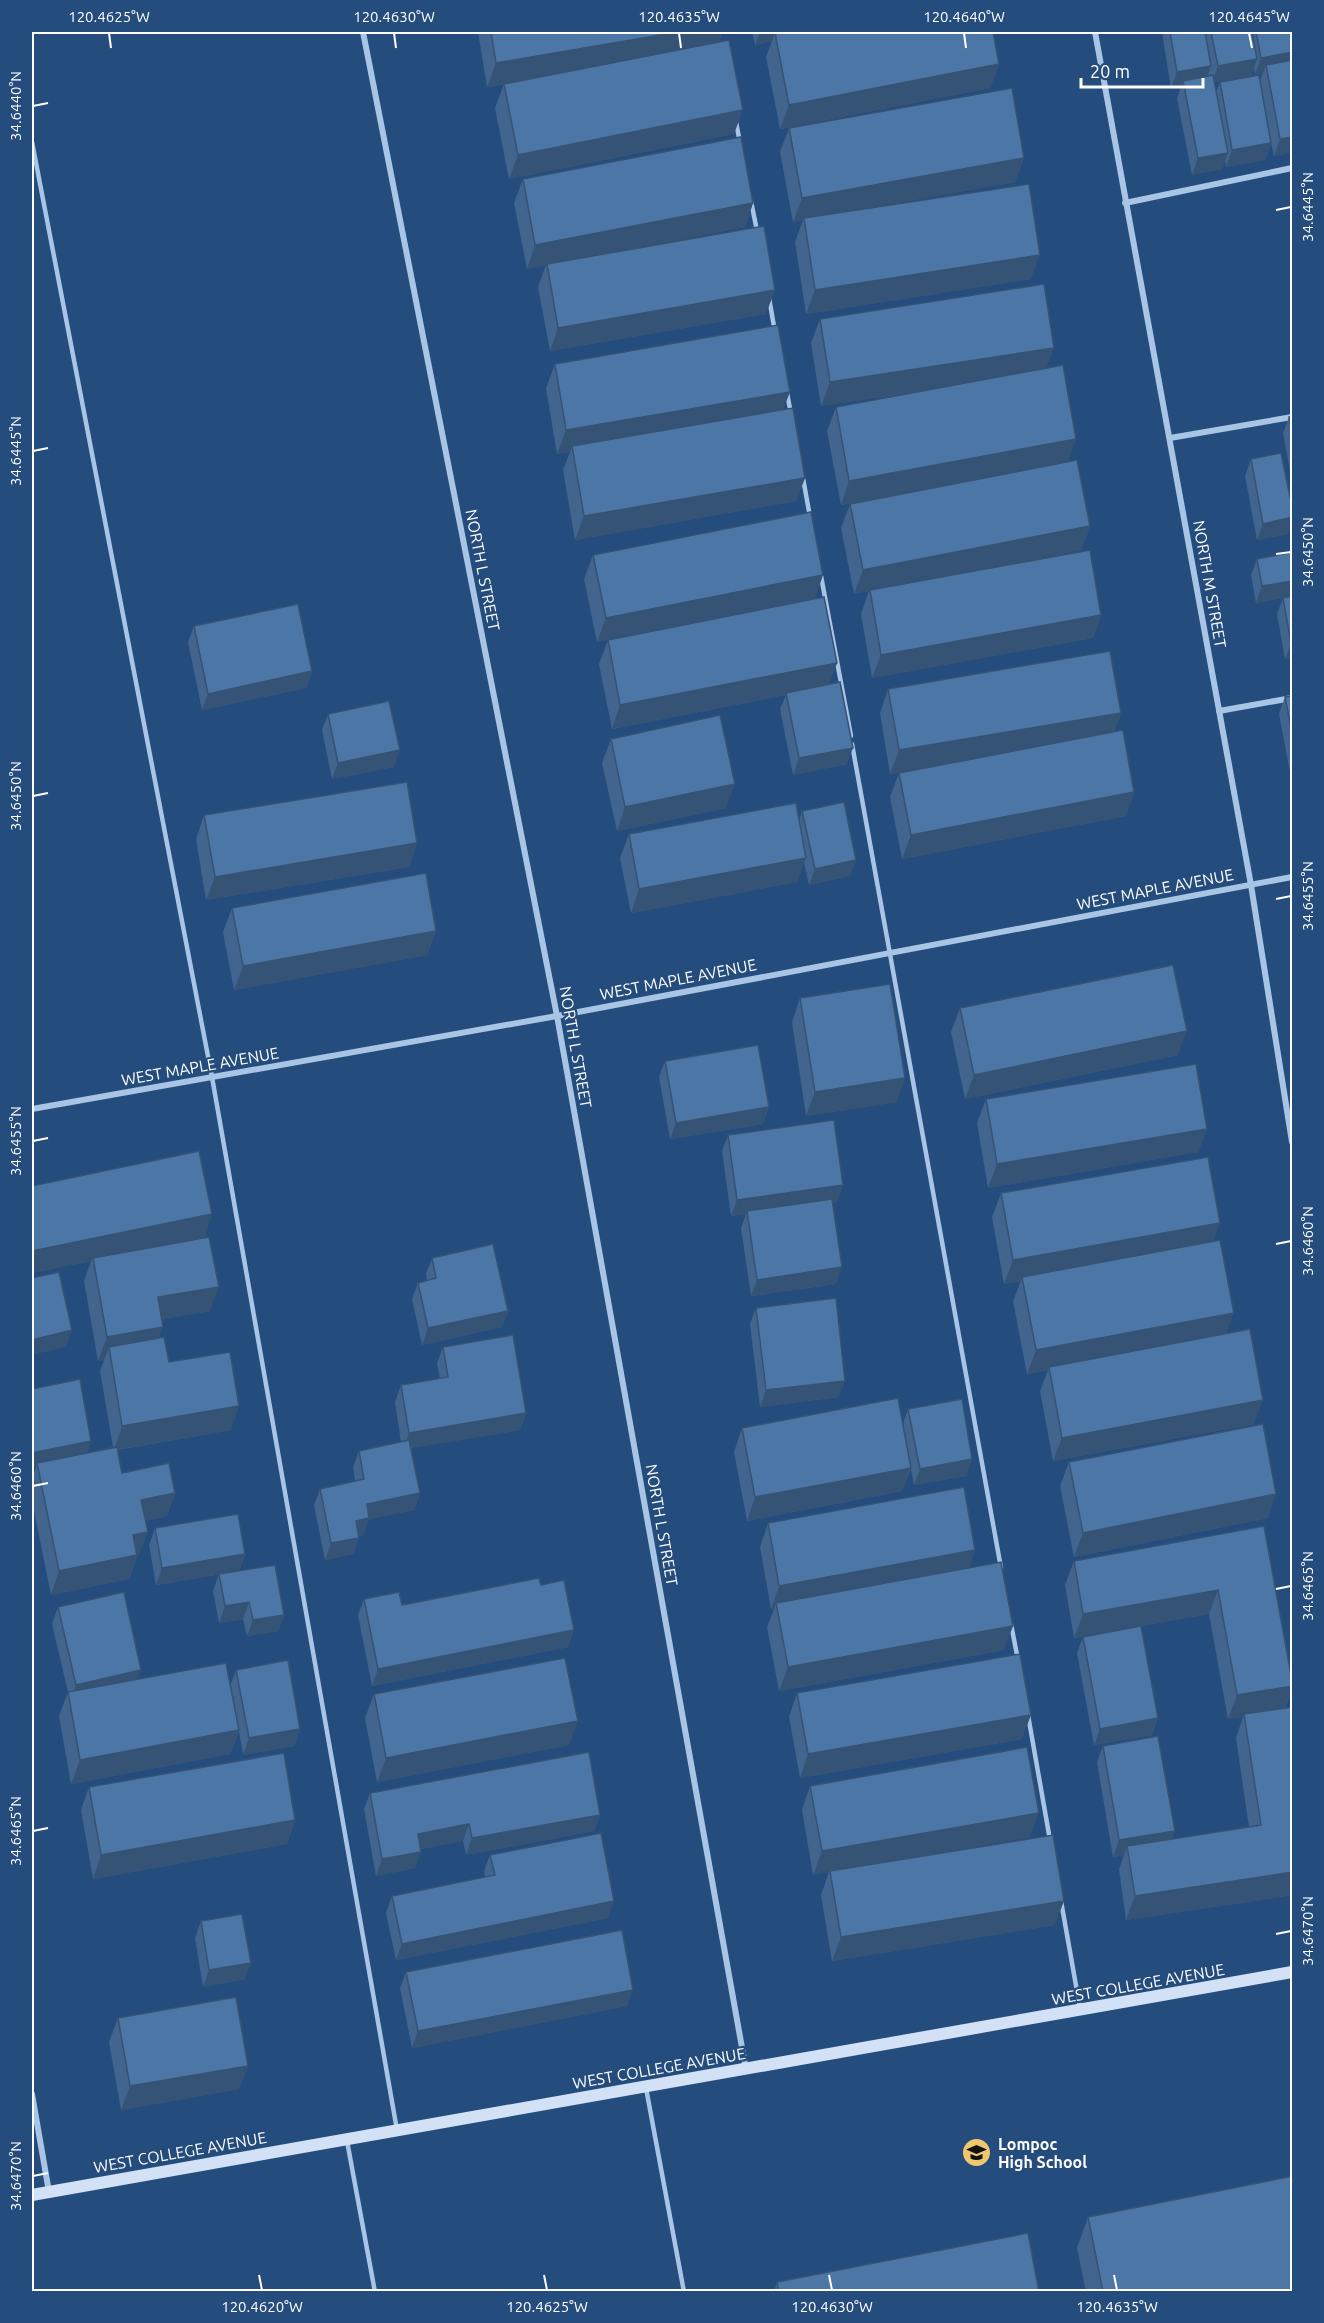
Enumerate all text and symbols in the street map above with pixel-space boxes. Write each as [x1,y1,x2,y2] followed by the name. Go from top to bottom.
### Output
[68,8,150,25] text: 120.4625°W
[353,8,435,25] text: 120.4630°W
[638,8,720,25] text: 120.4635°W
[923,8,1005,25] text: 120.4640°W
[1208,8,1290,25] text: 120.4645°W
[1081,51,1202,89] scale bar
[1090,61,1130,81] text: 20 m
[7,71,24,141] text: 34.6440°N
[1299,172,1316,242] text: 34.6445°N
[7,416,24,486] text: 34.6445°N
[462,508,504,632] street label: NORTH L STREET
[1299,517,1316,587] text: 34.6450°N
[1190,519,1230,649] street label: NORTH M STREET
[7,761,24,831] text: 34.6450°N
[1299,861,1316,931] text: 34.6455°N
[1075,865,1235,913] street label: WEST MAPLE AVENUE
[598,955,758,1003] street label: WEST MAPLE AVENUE
[556,985,596,1109] street label: NORTH L STREET
[120,1043,280,1089] street label: WEST MAPLE AVENUE
[7,1106,24,1176] text: 34.6455°N
[1299,1206,1316,1276] text: 34.6460°N
[7,1451,24,1521] text: 34.6460°N
[642,1463,682,1587] street label: NORTH L STREET
[1299,1551,1316,1621] text: 34.6465°N
[7,1796,24,1866] text: 34.6465°N
[1299,1896,1316,1966] text: 34.6470°N
[1050,1960,1226,2008] street label: WEST COLLEGE AVENUE
[571,2044,747,2092] street label: WEST COLLEGE AVENUE
[92,2128,268,2176] street label: WEST COLLEGE AVENUE
[998,2135,1087,2171] place label: Lompoc High School
[961,2137,993,2169] school or university icon: Lompoc High School
[7,2141,24,2211] text: 34.6470°N
[221,2298,303,2315] text: 120.4620°W
[506,2298,588,2315] text: 120.4625°W
[791,2298,873,2315] text: 120.4630°W
[1076,2298,1158,2315] text: 120.4635°W

